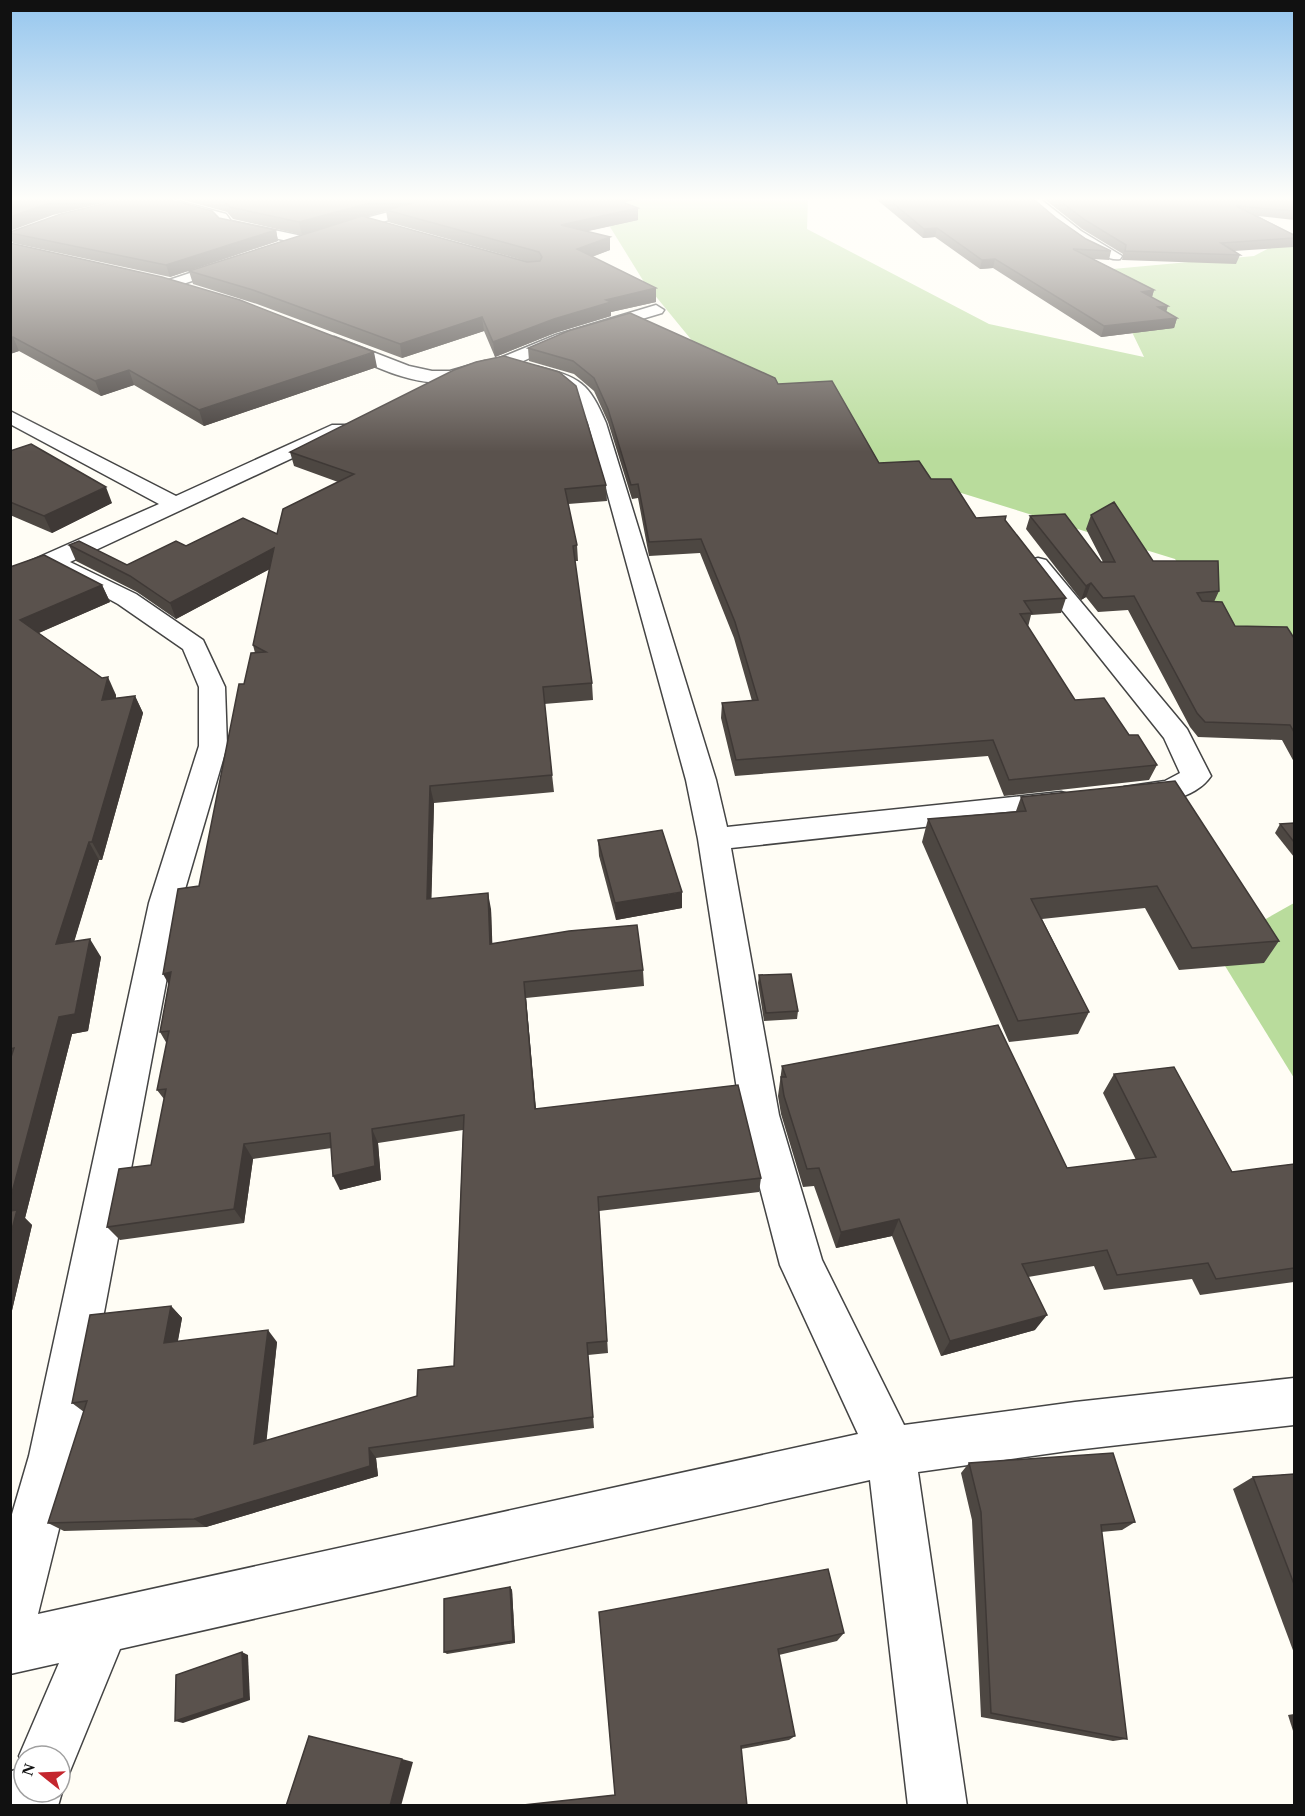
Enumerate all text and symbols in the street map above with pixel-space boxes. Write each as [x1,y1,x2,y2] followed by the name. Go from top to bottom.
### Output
[12,1744,72,1804] north arrow
[18,1761,38,1778] text: N

